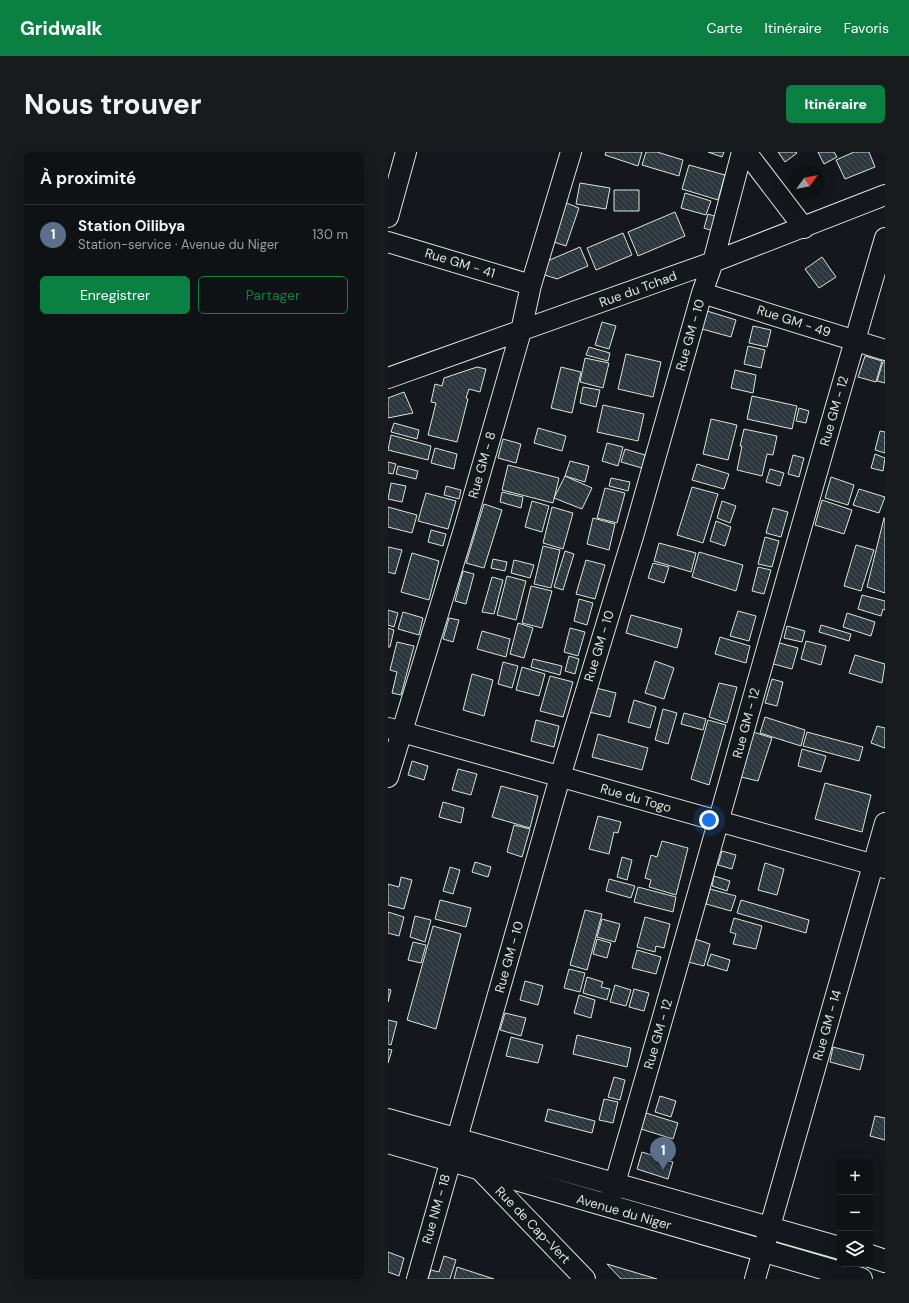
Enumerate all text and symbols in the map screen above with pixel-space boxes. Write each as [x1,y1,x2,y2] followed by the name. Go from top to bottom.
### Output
[20,16,102,41] text: Gridwalk
[707,19,743,37] text: Carte
[765,19,822,37] text: Itinéraire
[844,19,889,37] text: Favoris
[786,85,885,123] button: Itinéraire
[24,86,201,123] text: Nous trouver
[789,164,825,200] north arrow
[40,167,136,189] text: À proximité
[78,216,185,236] text: Station Oilibya
[51,226,55,243] text: 1
[312,226,348,243] text: 130 m
[78,236,279,253] text: Station-service · Avenue du Niger
[423,244,497,282] street label: Rue GM - 41
[597,267,679,311] street label: Rue du Tchad
[40,276,190,314] button: Enregistrer
[198,276,348,314] button: Partager
[672,297,708,373] street label: Rue GM - 10
[755,301,833,341] street label: Rue GM - 49
[816,374,852,448] street label: Rue GM - 12
[464,430,500,500] street label: Rue GM - 8
[580,608,618,684] street label: Rue GM - 10
[728,686,764,760] street label: Rue GM - 12
[598,780,674,816] street label: Rue du Togo
[699,810,719,830] your location
[491,919,527,995] street label: Rue GM - 10
[809,988,845,1062] street label: Rue GM - 14
[640,997,676,1071] street label: Rue GM - 12
[650,1137,676,1170] pin: 1
[837,1159,873,1267] map controls
[837,1159,873,1195] button: +
[418,1172,454,1246] street label: Rue NM - 18
[492,1183,574,1267] street label: Rue de Cap-Vert
[575,1190,674,1234] street label: Avenue du Niger
[837,1195,873,1231] button: −
[837,1231,873,1267] button: layers

